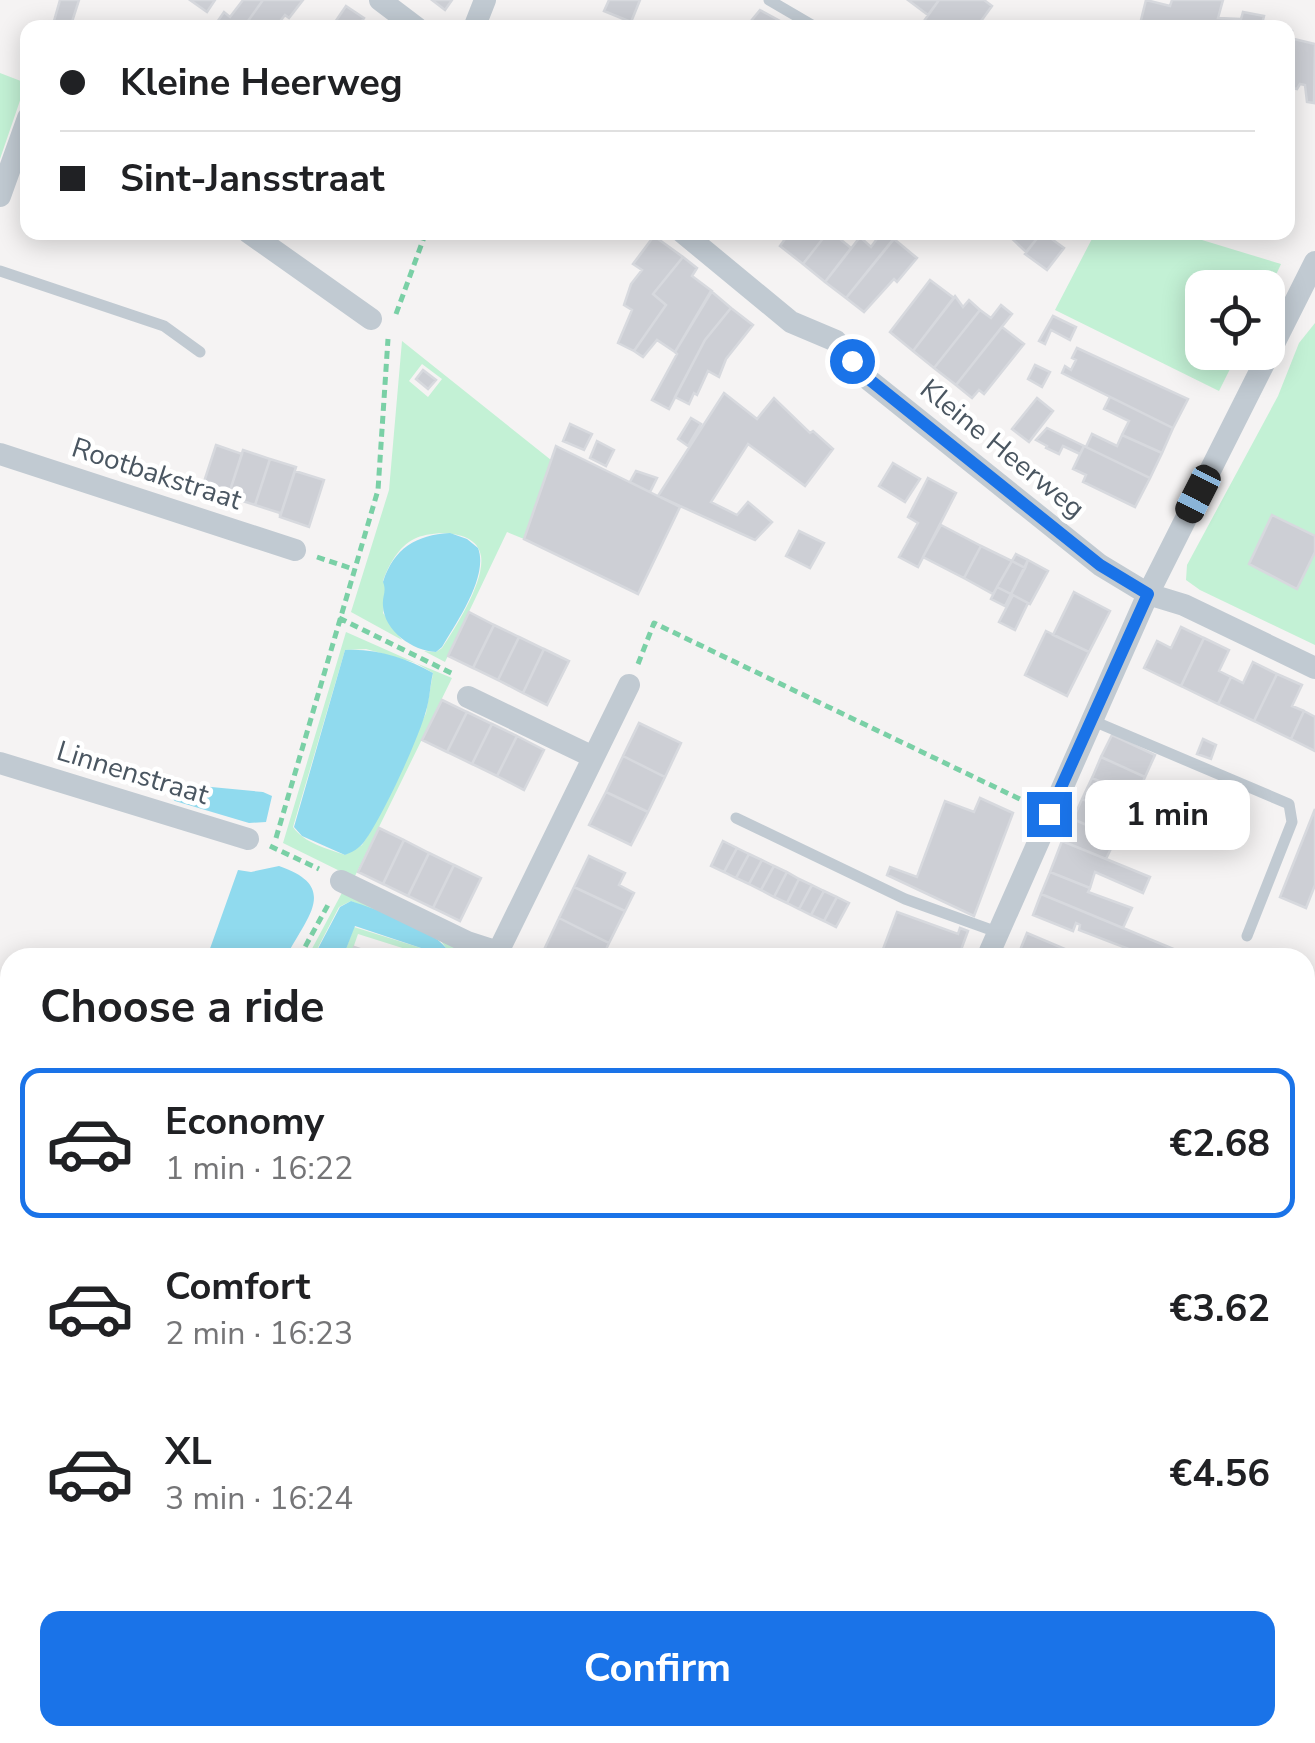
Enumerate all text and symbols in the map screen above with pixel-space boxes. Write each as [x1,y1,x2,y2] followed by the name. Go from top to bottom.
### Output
[120,57,403,108] text: Kleine Heerweg
[120,153,385,204] text: Sint-Jansstraat
[1185,270,1285,370] map controls
[1185,270,1285,370] button: locate
[830,339,875,384] route start
[912,371,1093,527] street label: Kleine Heerweg
[67,429,247,519] street label: Rootbakstraat
[1171,460,1225,528] car
[52,732,213,814] street label: Linnenstraat
[1084,779,1249,849] callout: 1 min
[1027,792,1072,837] route end
[1126,793,1209,836] text: 1 min
[40,977,325,1038] text: Choose a ride
[165,1096,324,1147] text: Economy
[45,1098,135,1188] icon: car
[1169,1118,1270,1169] text: €2.68
[165,1147,353,1190] text: 1 min · 16:22
[165,1261,310,1312] text: Comfort
[45,1263,135,1353] icon: car
[1169,1283,1270,1334] text: €3.62
[165,1312,353,1355] text: 2 min · 16:23
[165,1426,212,1477] text: XL
[45,1428,135,1518] icon: car
[1169,1448,1270,1499] text: €4.56
[165,1477,353,1520] text: 3 min · 16:24
[40,1611,1275,1726] button: Confirm

